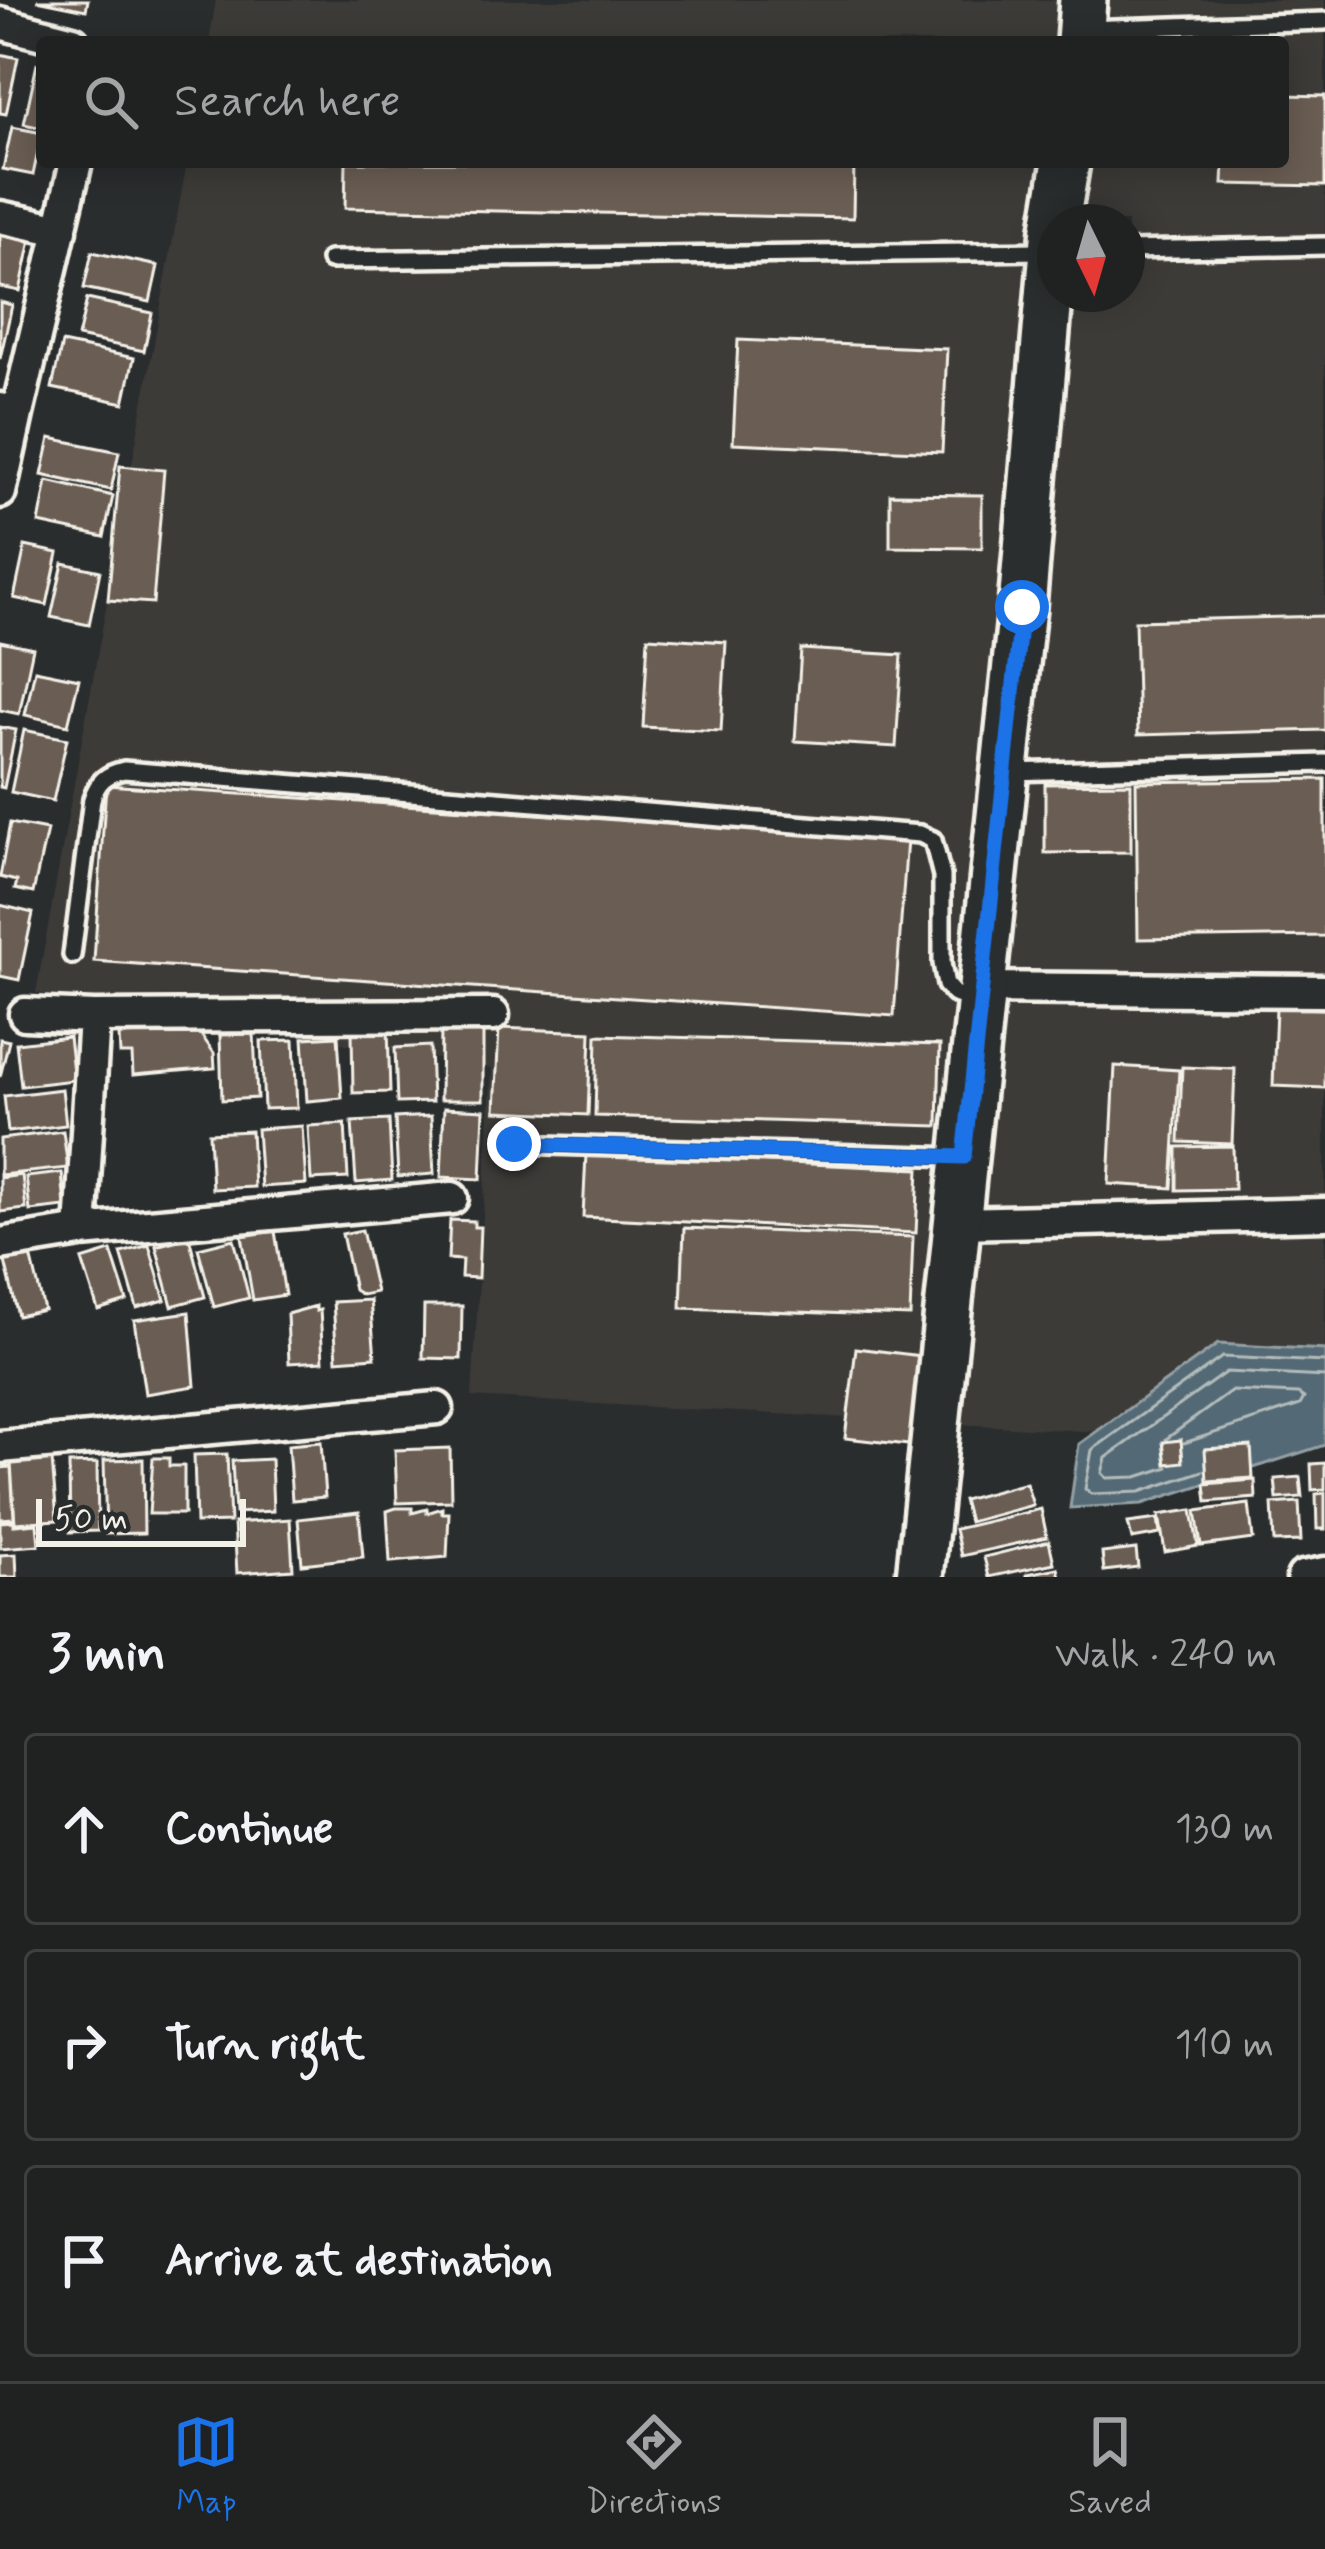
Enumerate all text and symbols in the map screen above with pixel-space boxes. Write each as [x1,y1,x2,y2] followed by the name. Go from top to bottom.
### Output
[36,36,1289,168] search box
[78,69,144,135] icon: search
[174,73,401,132] text: Search here
[1037,204,1145,312] north arrow
[995,580,1049,634] route start
[487,1117,541,1171] route end
[36,1493,246,1546] scale bar
[54,1498,128,1542] text: 50 m
[48,1622,166,1688] text: 3 min
[1055,1630,1277,1681] text: Walk · 240 m
[51,1796,117,1862] icon: ahead
[165,1800,333,1859] text: Continue
[1175,1804,1274,1855] text: 130 m
[51,2012,117,2078] icon: right
[165,2016,365,2075] text: Turn right
[1175,2020,1274,2071] text: 110 m
[51,2228,117,2294] icon: arrive
[165,2232,553,2291] text: Arrive at destination
[173,2409,239,2525] tab: Map
[586,2409,722,2525] tab: Directions
[1068,2409,1152,2525] tab: Saved

